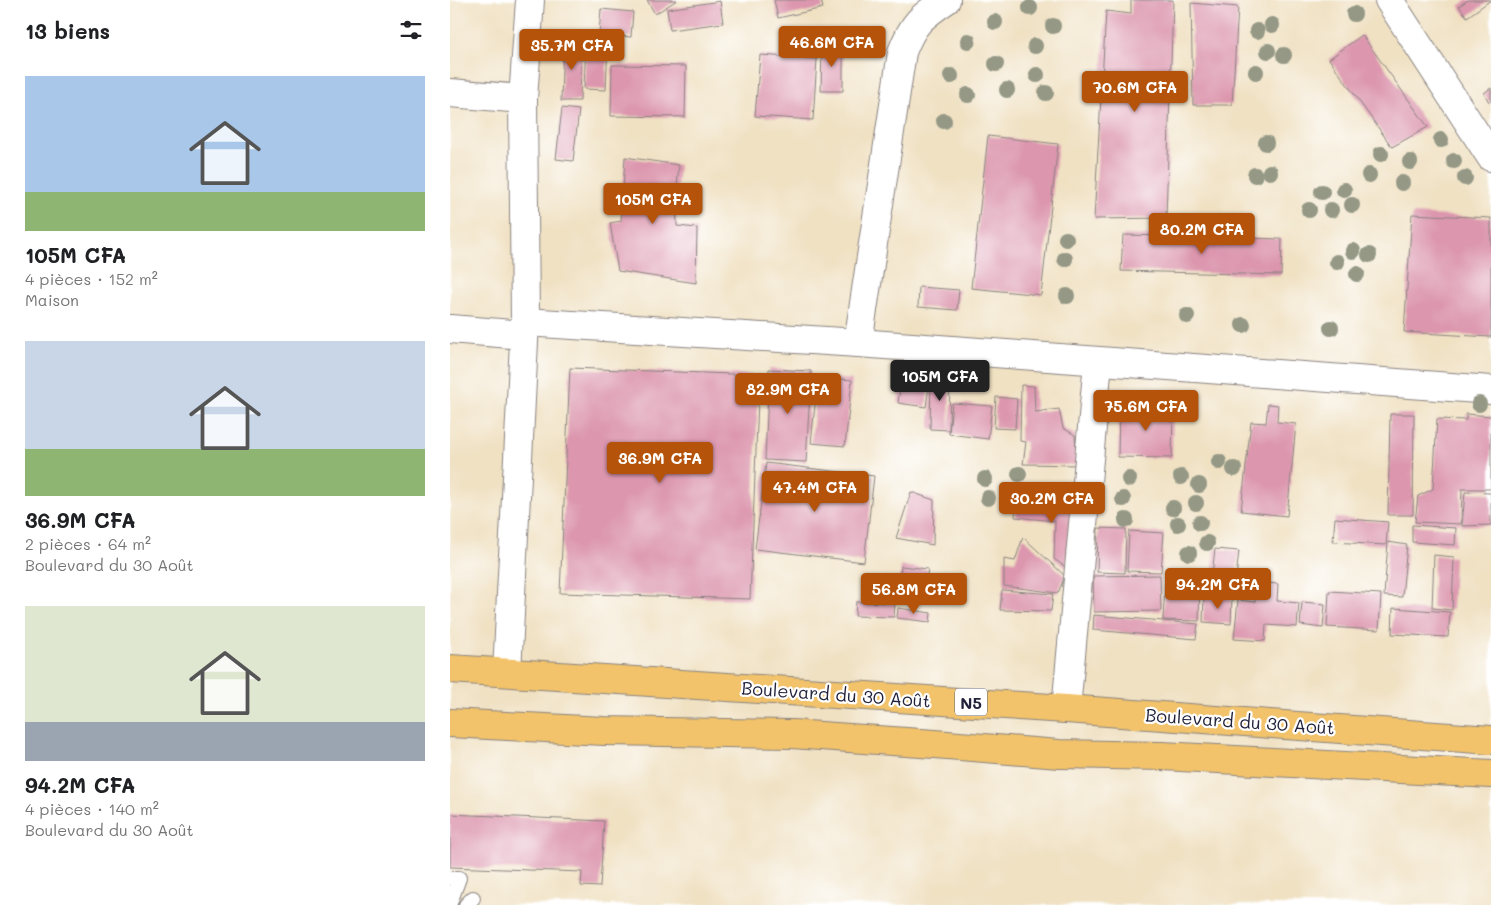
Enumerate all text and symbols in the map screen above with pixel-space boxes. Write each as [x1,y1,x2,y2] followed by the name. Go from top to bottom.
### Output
[397,16,425,44] icon: filters
[25,17,110,44] text: 13 biens
[775,26,889,68] pin: 46.6M CFA
[515,28,629,71] pin: 35.7M CFA
[790,31,874,52] text: 46.6M CFA
[530,34,614,55] text: 35.7M CFA
[1078,70,1192,113] pin: 70.6M CFA
[1093,76,1177,97] text: 70.6M CFA
[180,108,270,198] icon: home
[601,182,705,225] pin: 105M CFA
[614,188,692,209] text: 105M CFA
[1145,212,1259,255] pin: 80.2M CFA
[1160,218,1244,239] text: 80.2M CFA
[25,241,126,268] text: 105M CFA
[25,268,158,289] text: 4 pièces · 152 m²
[25,289,79,310] text: Maison
[888,360,992,402] pin: 105M CFA
[901,365,979,386] text: 105M CFA
[731,372,845,415] pin: 82.9M CFA
[180,373,270,463] icon: home
[746,378,830,399] text: 82.9M CFA
[1089,390,1203,432] pin: 75.6M CFA
[1104,395,1188,416] text: 75.6M CFA
[603,442,717,484] pin: 36.9M CFA
[618,447,702,468] text: 36.9M CFA
[758,470,872,513] pin: 47.4M CFA
[773,476,857,497] text: 47.4M CFA
[995,482,1109,524] pin: 30.2M CFA
[1010,487,1094,508] text: 30.2M CFA
[25,506,136,533] text: 36.9M CFA
[25,533,151,554] text: 2 pièces · 64 m²
[25,554,194,575] text: Boulevard du 30 Août
[1161,568,1275,610] pin: 94.2M CFA
[857,572,971,615] pin: 56.8M CFA
[1176,573,1260,594] text: 94.2M CFA
[872,578,956,599] text: 56.8M CFA
[180,638,270,728] icon: home
[741,675,931,713] street label: Boulevard du 30 Août
[955,689,987,716] road number: N5
[1145,702,1335,740] street label: Boulevard du 30 Août
[25,771,135,798] text: 94.2M CFA
[25,798,159,819] text: 4 pièces · 140 m²
[25,819,194,840] text: Boulevard du 30 Août

